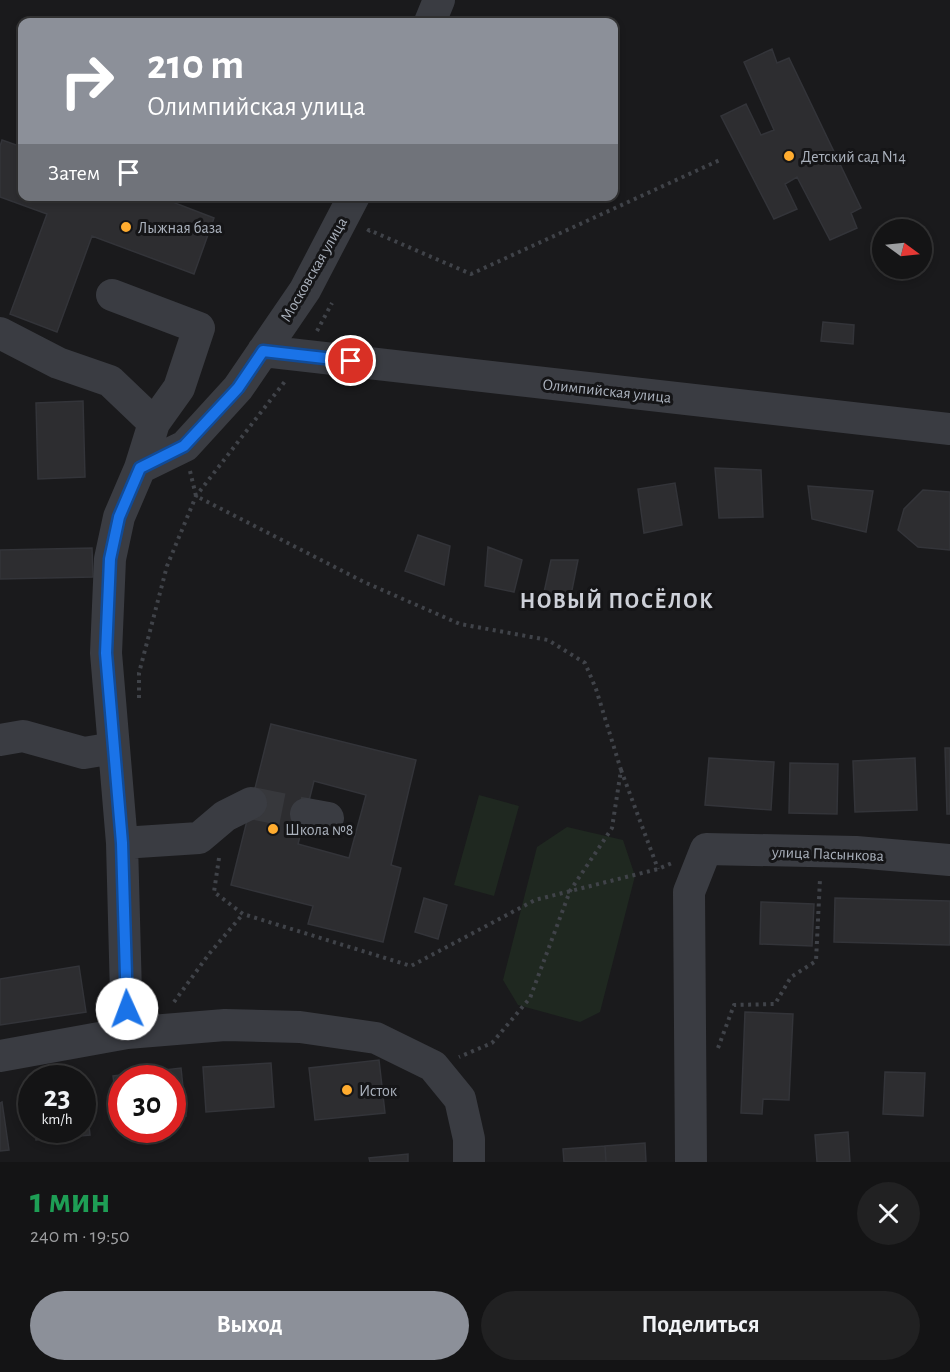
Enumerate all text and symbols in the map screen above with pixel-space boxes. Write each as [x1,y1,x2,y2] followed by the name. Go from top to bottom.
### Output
[48,42,126,120] icon: right
[147,44,244,86] text: 210 m
[147,93,366,120] text: Олимпийская улица
[782,149,796,163] marker: Детский сад N14
[801,149,906,165] place label: Детский сад N14
[112,156,145,189] icon: arrive
[48,162,100,184] text: Затем
[278,215,351,325] street label: Московская улица
[872,219,932,279] north arrow
[872,219,932,279] map controls
[119,220,133,234] marker: Лыжная база
[138,220,222,236] place label: Лыжная база
[325,335,376,386] pin
[334,344,367,377] icon: arrive
[542,376,672,407] street label: Олимпийская улица
[520,588,714,612] district label: НОВЫЙ ПОСЁЛОК
[266,822,280,836] marker: Школа №8
[285,822,353,838] place label: Школа №8
[771,844,884,865] street label: улица Пасынкова
[95,977,159,1041] position arrow
[108,1065,186,1143] speed limit sign: 30
[43,1082,71,1112] text: 23
[340,1083,354,1097] marker: Исток
[359,1083,398,1099] place label: Исток
[42,1112,72,1127] text: km/h
[857,1182,920,1245] button: close
[30,1183,110,1219] text: 1 мин
[30,1226,130,1246] text: 240 m · 19:50
[30,1291,469,1360] button: Выход
[481,1291,920,1360] button: Поделиться

